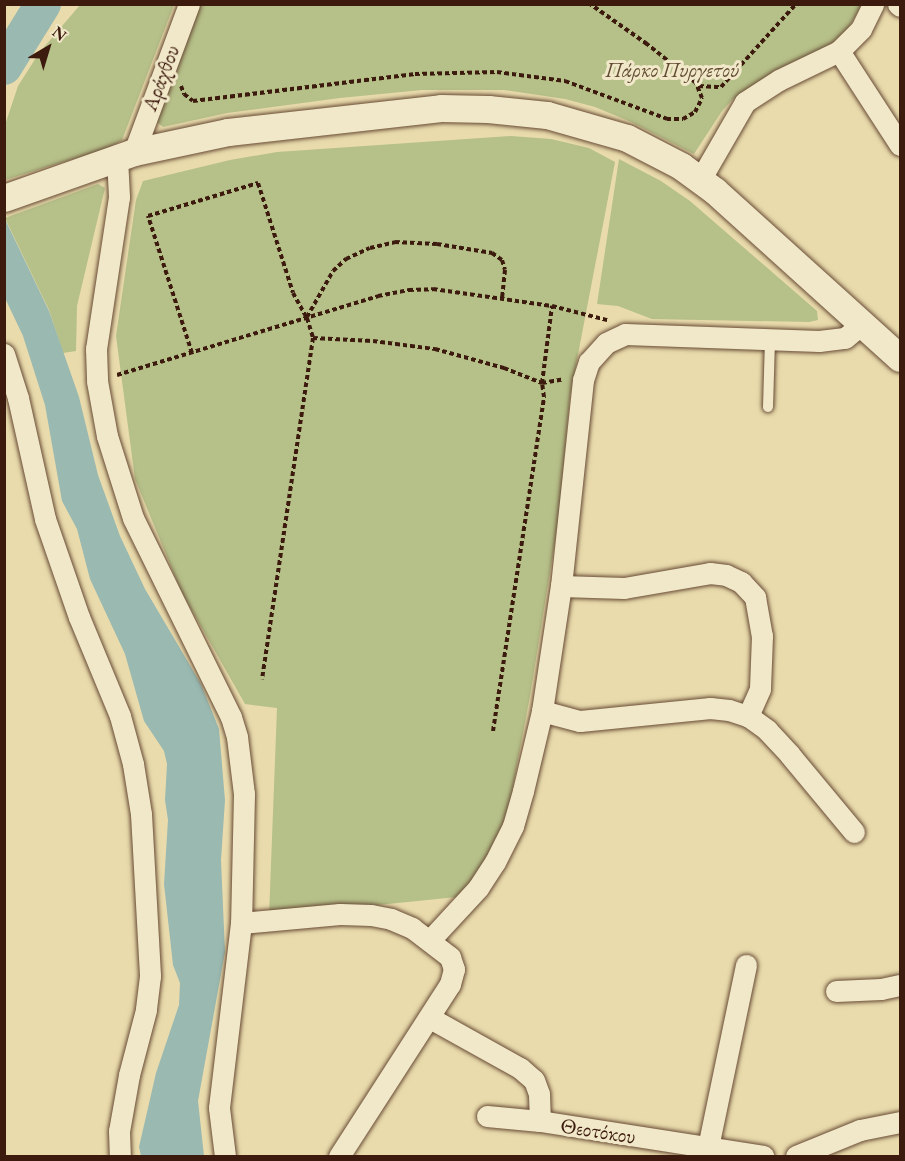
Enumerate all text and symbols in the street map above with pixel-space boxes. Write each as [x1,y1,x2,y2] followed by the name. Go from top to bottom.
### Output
[18,18,78,78] north arrow
[48,21,71,46] text: N
[137,41,185,115] street label: Αράχθου
[605,57,739,83] park label: Πάρκο Πυργετού
[558,1113,638,1149] street label: Θεοτόκου

